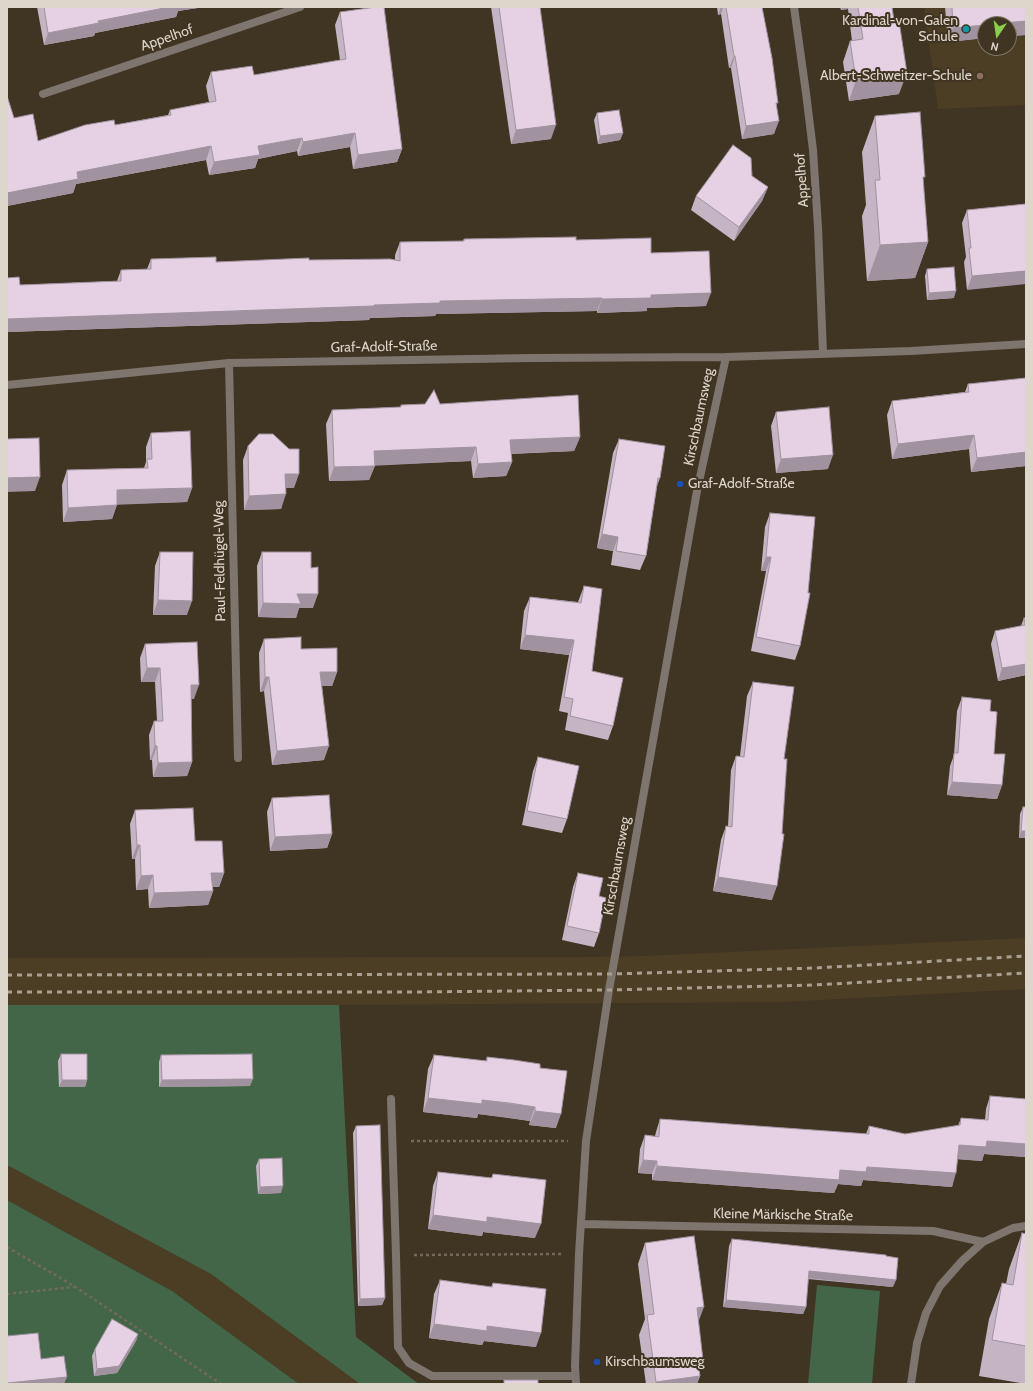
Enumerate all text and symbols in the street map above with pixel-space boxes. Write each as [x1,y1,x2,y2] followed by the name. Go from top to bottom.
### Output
[842,13,958,46] place label: Kardinal-von-Galen Schule
[977,16,1017,56] north arrow
[138,21,196,55] street label: Appelhof
[961,24,971,34] marker: Kardinal-von-Galen Schule
[989,39,1000,54] text: N
[820,68,972,84] place label: Albert-Schweitzer-Schule
[975,71,985,81] marker: Albert-Schweitzer-Schule
[792,152,812,208] street label: Appelhof
[330,338,438,356] street label: Graf-Adolf-Straße
[680,367,718,467] street label: Kirschbaumsweg
[688,476,795,492] place label: Graf-Adolf-Straße
[675,479,685,489] marker: Graf-Adolf-Straße
[211,500,229,622] street label: Paul-Feldhügel-Weg
[600,816,634,916] street label: Kirschbaumsweg
[713,1205,853,1225] street label: Kleine Märkische Straße
[605,1354,705,1370] place label: Kirschbaumsweg
[592,1357,602,1367] marker: Kirschbaumsweg

